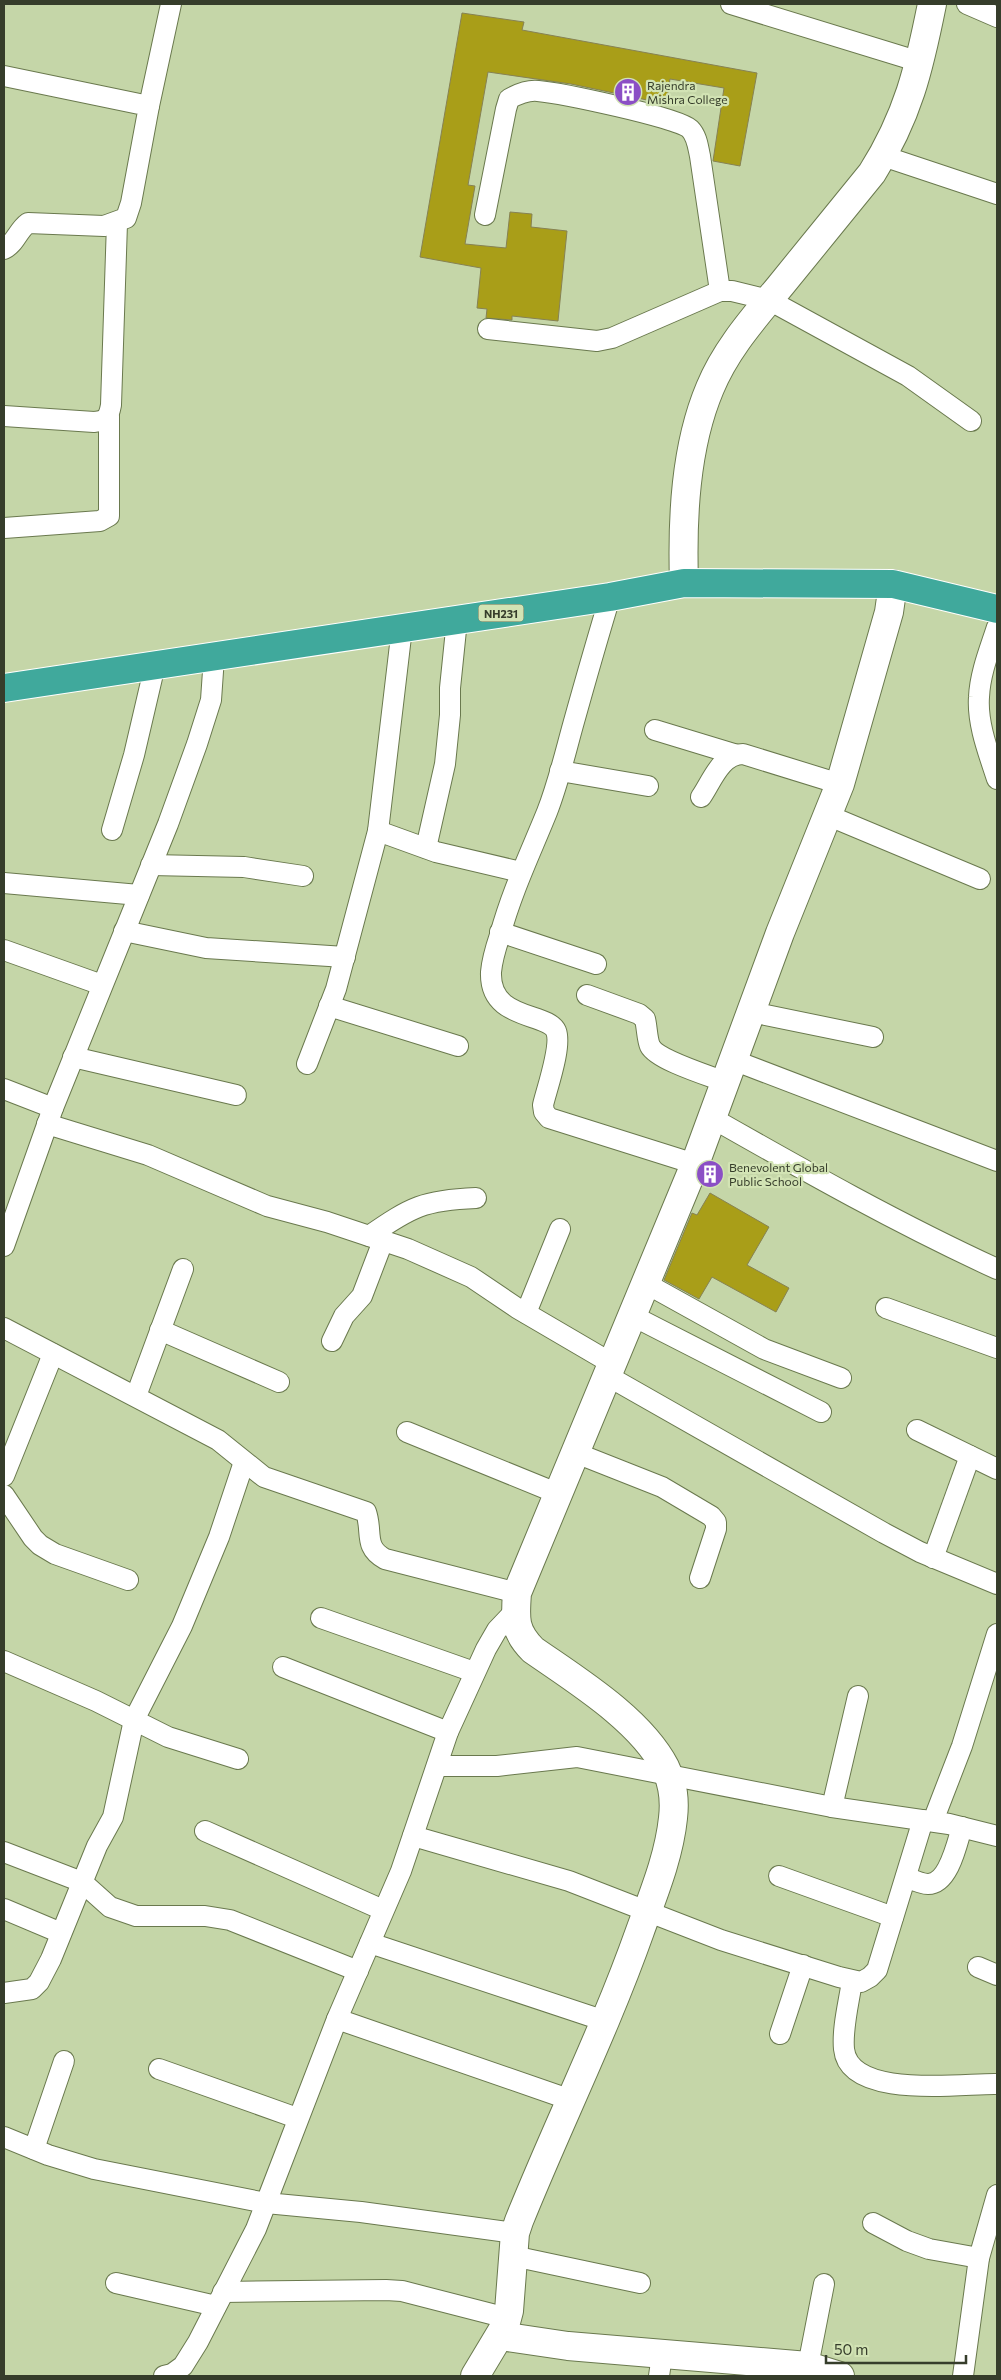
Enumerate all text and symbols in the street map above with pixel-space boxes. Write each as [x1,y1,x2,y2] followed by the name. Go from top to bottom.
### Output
[613,77,643,107] building icon: Rajendra Mishra College
[647,78,728,106] place label: Rajendra Mishra College
[478,604,524,622] road number: NH231
[695,1159,725,1189] building icon: Benevolent Global Public School
[729,1160,828,1188] place label: Benevolent Global Public School
[826,2332,966,2364] scale bar
[834,2340,868,2358] text: 50 m

